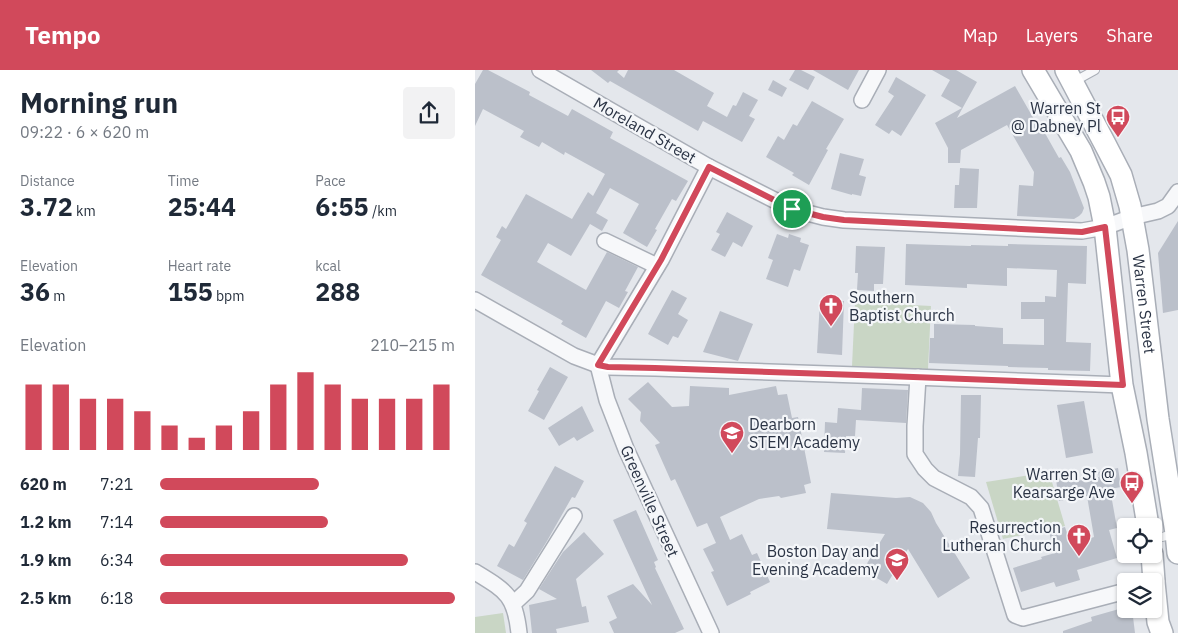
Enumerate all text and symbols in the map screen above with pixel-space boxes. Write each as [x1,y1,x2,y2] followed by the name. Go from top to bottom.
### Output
[25,19,101,51] text: Tempo
[963,24,998,47] text: Map
[1026,24,1078,47] text: Layers
[1106,24,1153,47] text: Share
[20,84,178,121] text: Morning run
[403,87,455,139] button: share
[590,92,700,168] street label: Moreland Street
[1011,98,1101,136] place label: Warren St @ Dabney Pl
[1105,104,1131,138] bus stop icon: Warren St @ Dabney Pl
[20,122,149,142] text: 09:22 · 6 × 620 m
[20,172,75,190] text: Distance
[168,172,199,190] text: Time
[315,172,346,190] text: Pace
[771,188,813,230] pin
[20,190,73,223] text: 3.72
[168,190,236,223] text: 25:44
[315,190,369,223] text: 6:55
[778,195,806,223] icon: arrive
[73,202,96,220] text: km
[369,202,397,220] text: /km
[1129,253,1160,355] street label: Warren Street
[20,257,78,275] text: Elevation
[168,257,231,275] text: Heart rate
[315,257,341,275] text: kcal
[20,275,50,308] text: 36
[168,275,213,308] text: 155
[315,275,360,308] text: 288
[50,287,66,305] text: m
[213,287,244,305] text: bpm
[849,287,955,325] place label: Southern Baptist Church
[818,293,844,327] church icon: Southern Baptist Church
[20,335,86,355] text: Elevation
[370,335,455,355] text: 210–215 m
[749,414,860,452] place label: Dearborn STEM Academy
[719,420,745,454] school or university icon: Dearborn STEM Academy
[616,442,684,560] street label: Greenville Street
[1013,464,1115,502] place label: Warren St @ Kearsarge Ave
[1119,470,1145,504] bus stop icon: Warren St @ Kearsarge Ave
[20,474,67,494] text: 620 m
[100,474,133,494] text: 7:21
[20,512,71,532] text: 1.2 km
[100,512,133,532] text: 7:14
[942,517,1061,555] place label: Resurrection Lutheran Church
[1117,518,1162,618] map controls
[1117,518,1162,563] button: locate
[1066,523,1092,557] church icon: Resurrection Lutheran Church
[752,541,879,579] place label: Boston Day and Evening Academy
[884,547,910,581] school or university icon: Boston Day and Evening Academy
[20,550,71,570] text: 1.9 km
[100,550,133,570] text: 6:34
[1117,573,1162,618] button: layers
[20,588,71,608] text: 2.5 km
[100,588,133,608] text: 6:18

